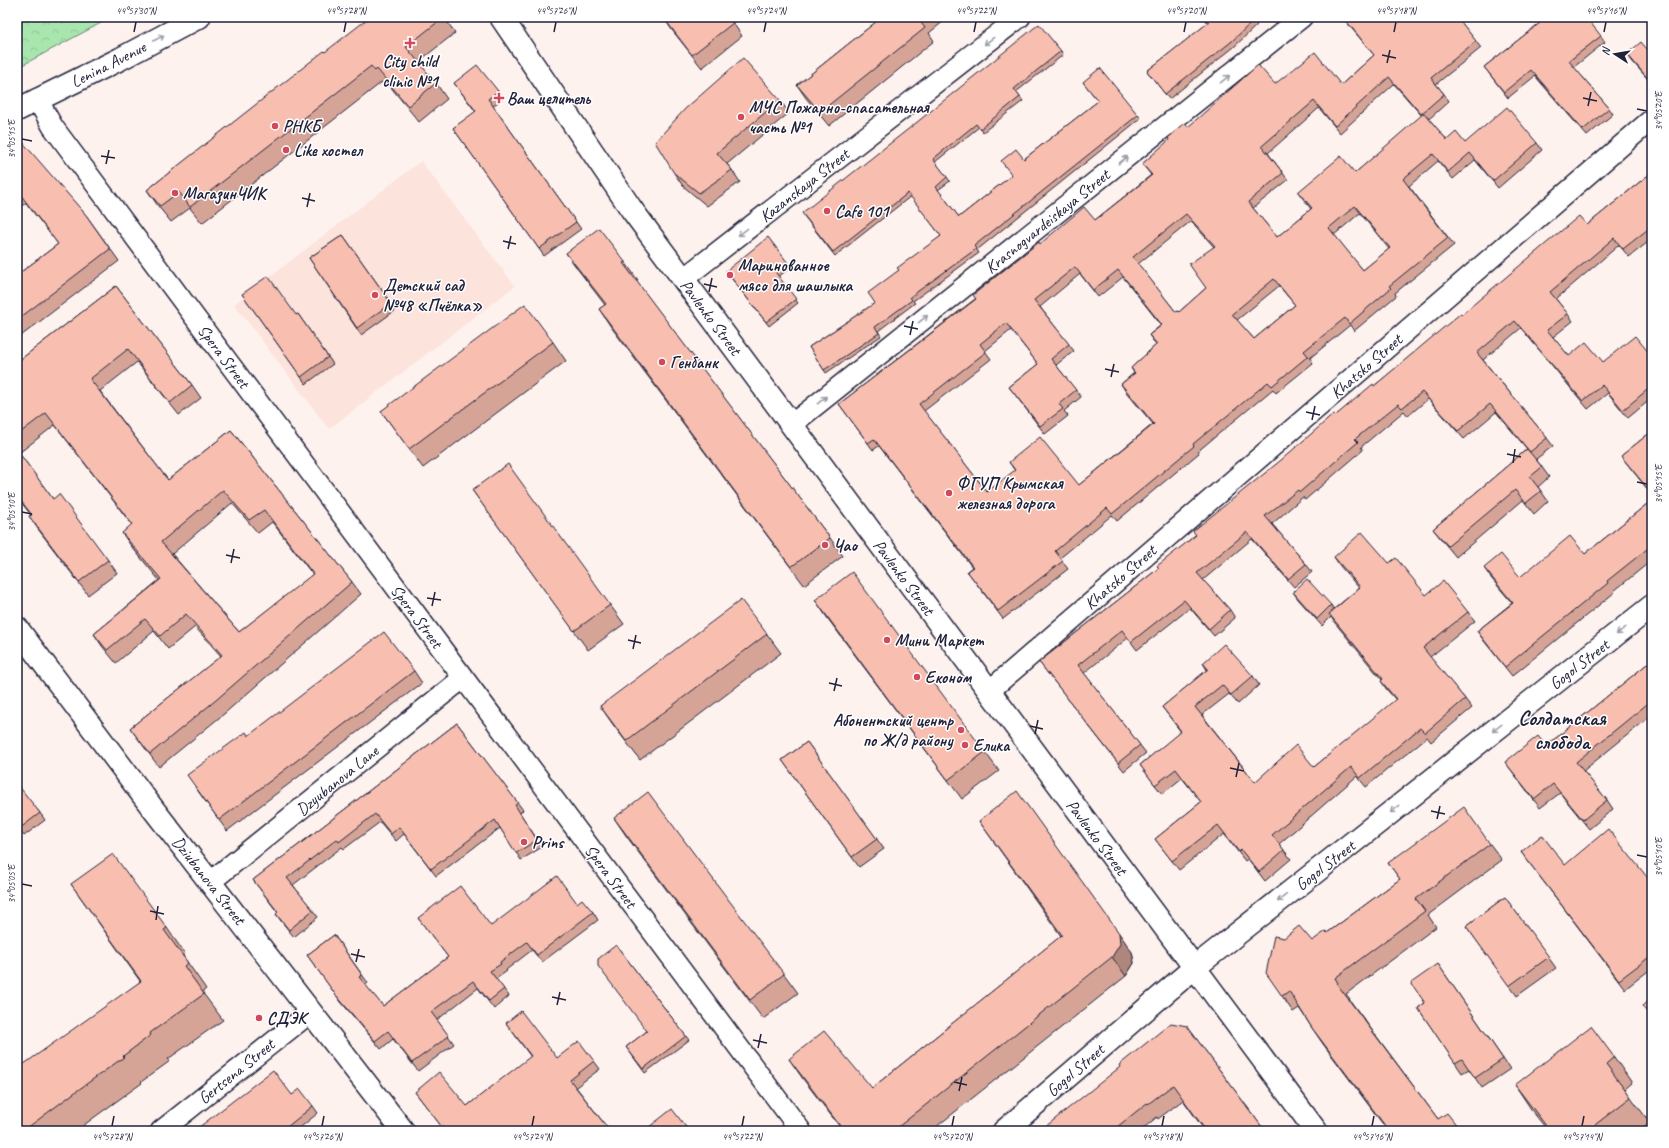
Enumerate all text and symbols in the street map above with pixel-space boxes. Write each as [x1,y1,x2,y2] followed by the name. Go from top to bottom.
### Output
[116,4,158,17] text: 44°57'30"N
[326,4,368,17] text: 44°57'28"N
[536,4,578,17] text: 44°57'26"N
[746,4,788,17] text: 44°57'24"N
[956,4,998,17] text: 44°57'22"N
[1166,4,1208,17] text: 44°57'20"N
[1376,4,1418,17] text: 44°57'18"N
[1586,4,1628,17] text: 44°57'16"N
[153,34,165,41] one-way arrow
[1595,34,1635,74] north arrow
[67,36,151,92] street label: Lenina Avenue
[404,37,416,49] marker: City child clinic №1
[983,37,994,45] one-way arrow
[1598,45,1613,57] text: N
[382,51,441,92] place label: City child clinic №1
[1220,74,1230,83] one-way arrow
[507,88,592,109] place label: Ваш целитель
[1652,90,1665,130] text: 34°05'20"E
[494,93,504,103] marker: Ваш целитель
[749,97,930,138] place label: МЧС Пожарно-спасательная часть №1
[736,112,746,122] marker: МЧС Пожарно-спасательная часть №1
[283,116,323,137] place label: РНКБ
[5,118,18,158] text: 34°05'15"E
[270,121,280,131] marker: РНКБ
[294,140,364,161] place label: Like хостел
[755,142,855,227] street label: Kazanskaya Street
[281,145,291,155] marker: Like хостел
[1118,155,1129,164] one-way arrow
[981,163,1116,278] street label: Krasnogvardeiskaya Street
[183,183,268,205] place label: МагазинЧИК
[170,188,180,198] marker: МагазинЧИК
[835,201,891,222] place label: Cafe 101
[822,206,832,216] marker: Cafe 101
[737,228,748,237] one-way arrow
[738,255,854,296] place label: Маринованное мясо для шашлыка
[725,270,735,280] marker: Маринованное мясо для шашлыка
[383,275,482,316] place label: Детский сад №48 «Пчёлка»
[675,275,747,361] street label: Pavlenko Street
[370,290,380,300] marker: Детский сад №48 «Пчёлка»
[918,315,929,324] one-way arrow
[193,320,256,394] street label: Spera Street
[1326,328,1408,403] street label: Khatsko Street
[670,352,720,373] place label: Генбанк
[657,357,667,367] marker: Генбанк
[816,396,827,405] one-way arrow
[1652,463,1665,503] text: 34°05'15"E
[957,473,1064,514] place label: ФГУП Крымская железная дорога
[944,488,954,498] marker: ФГУП Крымская железная дорога
[5,491,18,531] text: 34°05'10"E
[833,535,859,556] place label: Чао
[868,535,940,621] street label: Pavlenko Street
[1080,539,1162,614] street label: Khatsko Street
[820,540,830,550] marker: Чао
[386,580,449,654] street label: Spera Street
[1616,626,1627,635] one-way arrow
[895,630,985,651] place label: Мини Маркет
[1545,633,1615,694] street label: Gogol Street
[882,635,892,645] marker: Мини Маркет
[925,667,972,688] place label: Економ
[912,672,922,682] marker: Економ
[1518,705,1607,755] district label: Солдатская слобода
[833,710,955,751] place label: Абонентский центр по Ж/д району
[1492,724,1503,733] one-way arrow
[956,725,966,735] marker: Абонентский центр по Ж/д району
[973,735,1011,756] place label: Елика
[292,740,384,820] street label: Dzyubanova Lane
[960,740,970,750] marker: Елика
[1061,795,1133,881] street label: Pavlenko Street
[1390,805,1401,813] one-way arrow
[167,832,251,931] street label: Dziubanova Street
[532,832,565,853] place label: Prins
[1291,834,1361,895] street label: Gogol Street
[1652,836,1665,876] text: 34°05'10"E
[519,837,529,847] marker: Prins
[580,840,643,914] street label: Spera Street
[5,863,18,903] text: 34°05'05"E
[1277,894,1288,902] one-way arrow
[267,1008,309,1029] place label: СДЭК
[254,1013,264,1023] marker: СДЭК
[194,1033,281,1109] street label: Gertsena Street
[1042,1038,1110,1101] street label: Gogol Street
[92,1130,134,1143] text: 44°57'28"N
[302,1130,344,1143] text: 44°57'26"N
[512,1130,554,1143] text: 44°57'24"N
[722,1130,764,1143] text: 44°57'22"N
[932,1130,974,1143] text: 44°57'20"N
[1142,1130,1184,1143] text: 44°57'18"N
[1352,1130,1394,1143] text: 44°57'16"N
[1562,1130,1604,1143] text: 44°57'14"N

